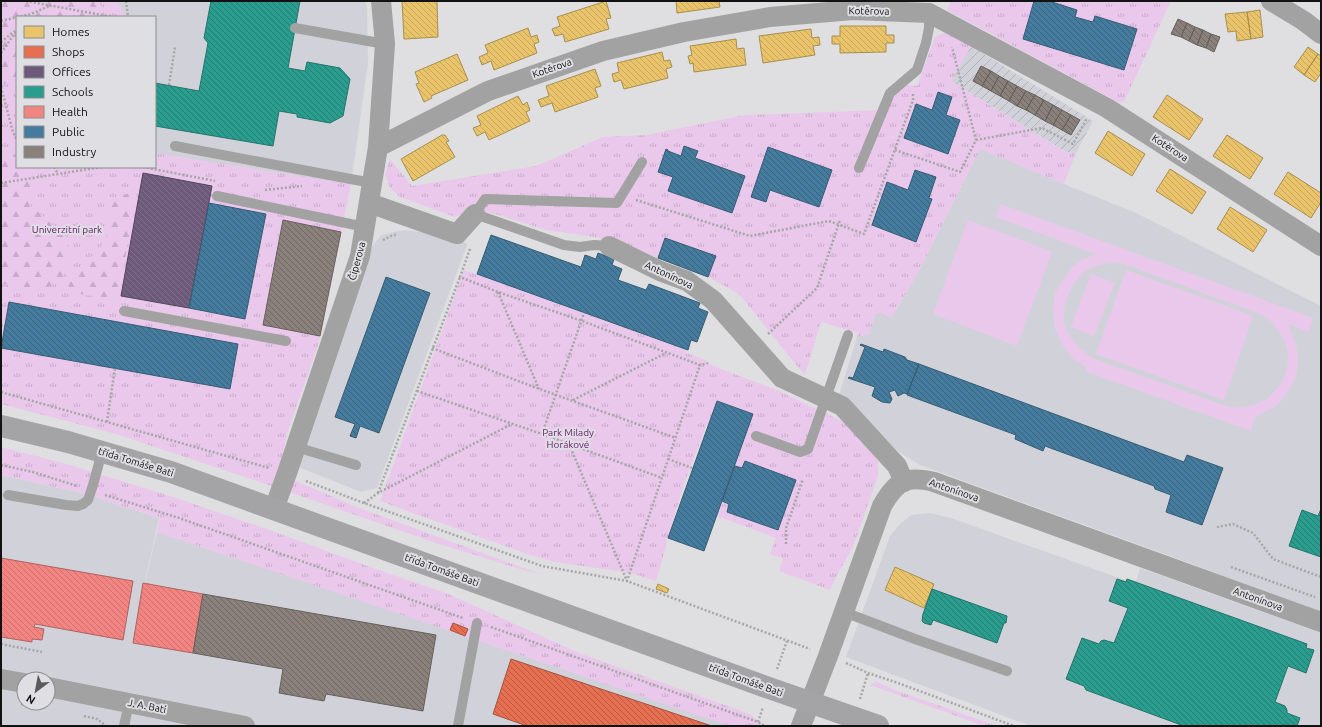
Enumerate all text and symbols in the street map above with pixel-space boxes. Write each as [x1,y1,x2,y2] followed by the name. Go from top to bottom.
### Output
[848,5,890,17] street label: Kotěrova
[16,16,156,168] legend
[52,25,90,38] text: Homes
[52,45,84,58] text: Shops
[531,56,573,80] street label: Kotěrova
[52,65,91,78] text: Offices
[52,85,93,98] text: Schools
[52,105,88,118] text: Health
[52,125,85,138] text: Public
[1150,132,1190,164] street label: Kotěrova
[52,145,97,158] text: Industry
[32,224,102,235] park label: Univerzitní park
[346,240,367,282] street label: Čiperova
[643,259,695,291] street label: Antonínova
[542,427,594,450] park label: Park Milady Horákové
[97,445,175,479] street label: třída Tomáše Bati
[928,476,980,504] street label: Antonínova
[403,551,481,589] street label: třída Tomáše Bati
[1232,585,1284,613] street label: Antonínova
[707,661,785,699] street label: třída Tomáše Bati
[16,671,56,711] north arrow
[24,692,37,707] text: N
[127,697,167,715] street label: J. A. Bati

